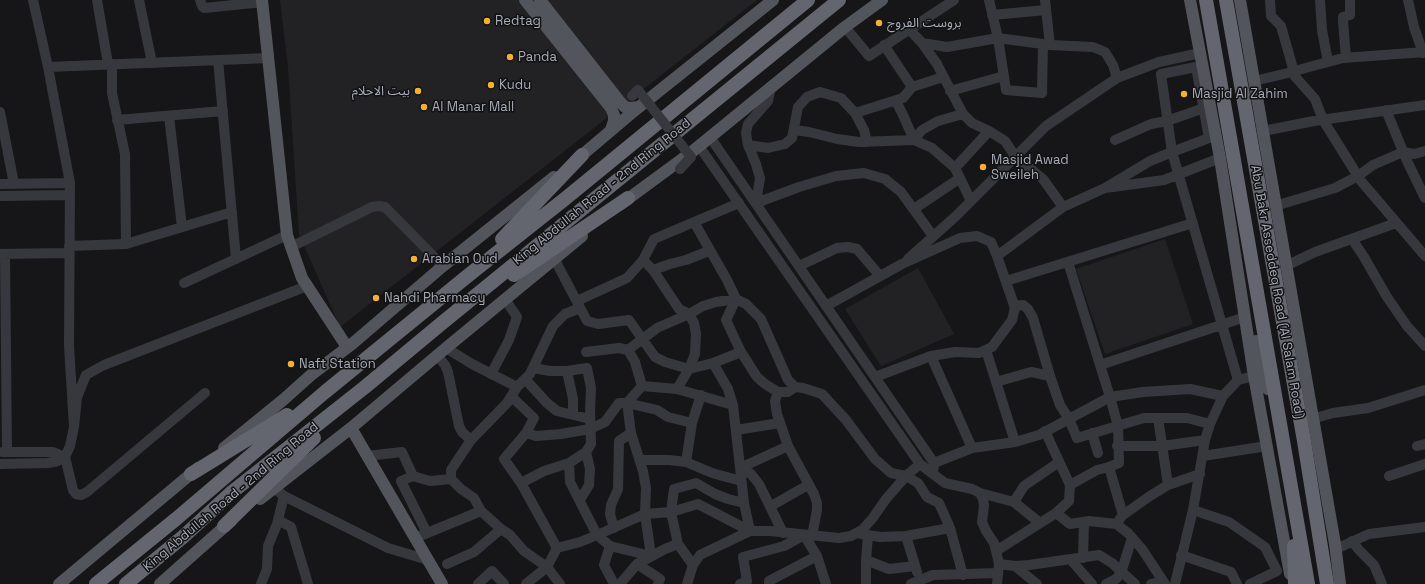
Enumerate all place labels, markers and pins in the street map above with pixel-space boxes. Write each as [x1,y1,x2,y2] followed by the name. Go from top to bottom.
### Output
[495,13,541,29] place label: Redtag
[887,15,961,31] place label: بروست الفروج
[482,16,492,26] marker: Redtag
[874,18,884,28] marker: بروست الفروج
[518,49,557,65] place label: Panda
[505,52,515,62] marker: Panda
[499,77,531,93] place label: Kudu
[486,80,496,90] marker: Kudu
[352,83,410,99] place label: بيت الاحلام
[413,86,423,96] marker: بيت الاحلام
[1192,86,1288,102] place label: Masjid Al Zahim
[1179,89,1189,99] marker: Masjid Al Zahim
[432,99,514,115] place label: Al Manar Mall
[419,102,429,112] marker: Al Manar Mall
[991,152,1069,183] place label: Masjid Awad Sweileh
[978,162,988,172] marker: Masjid Awad Sweileh
[422,251,498,267] place label: Arabian Oud
[409,254,419,264] marker: Arabian Oud
[384,290,485,306] place label: Nahdi Pharmacy
[371,293,381,303] marker: Nahdi Pharmacy
[299,356,376,372] place label: Naft Station
[286,359,296,369] marker: Naft Station

